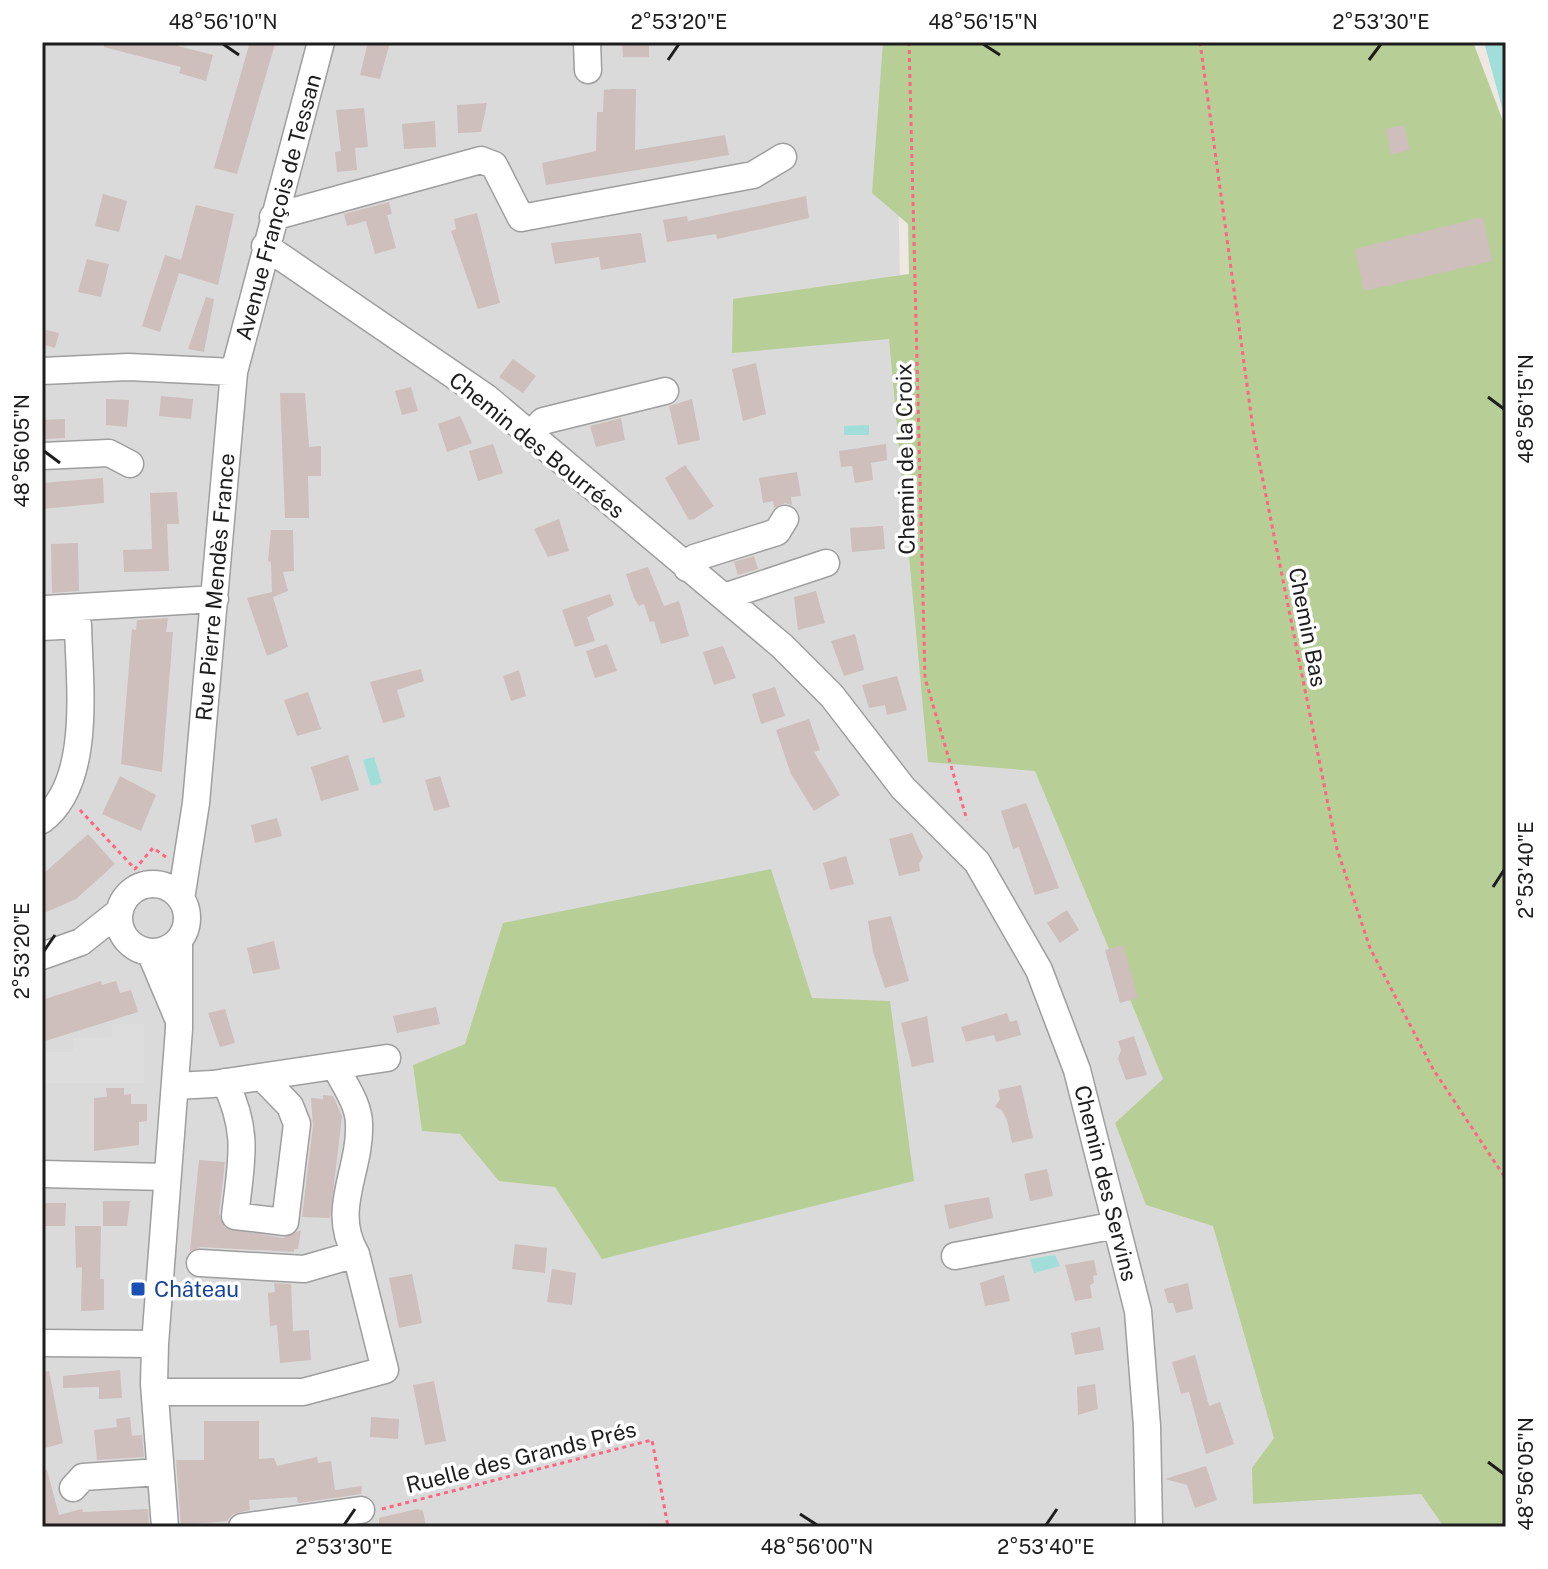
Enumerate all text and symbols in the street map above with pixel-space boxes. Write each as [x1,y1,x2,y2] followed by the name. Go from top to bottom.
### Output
[169,10,277,34] text: 48°56'10"N
[631,10,727,34] text: 2°53'20"E
[928,10,1038,34] text: 48°56'15"N
[1332,10,1430,34] text: 2°53'30"E
[230,71,326,343] street label: Avenue François de Tessan
[1514,354,1538,464] text: 48°56'15"N
[890,363,920,555] street label: Chemin de la Croix
[444,366,630,524] street label: Chemin des Bourrées
[10,394,34,508] text: 48°56'05"N
[190,452,240,722] street label: Rue Pierre Mendès France
[1284,565,1332,689] street label: Chemin Bas
[1514,821,1538,919] text: 2°53'40"E
[10,903,34,999] text: 2°53'20"E
[1069,1082,1143,1284] street label: Chemin des Servins
[154,1276,239,1302] place label: Château
[129,1280,147,1298] marker: Château
[403,1416,639,1498] street label: Ruelle des Grands Prés
[1514,1417,1538,1531] text: 48°56'05"N
[295,1535,393,1559] text: 2°53'30"E
[761,1535,873,1559] text: 48°56'00"N
[997,1535,1095,1559] text: 2°53'40"E

